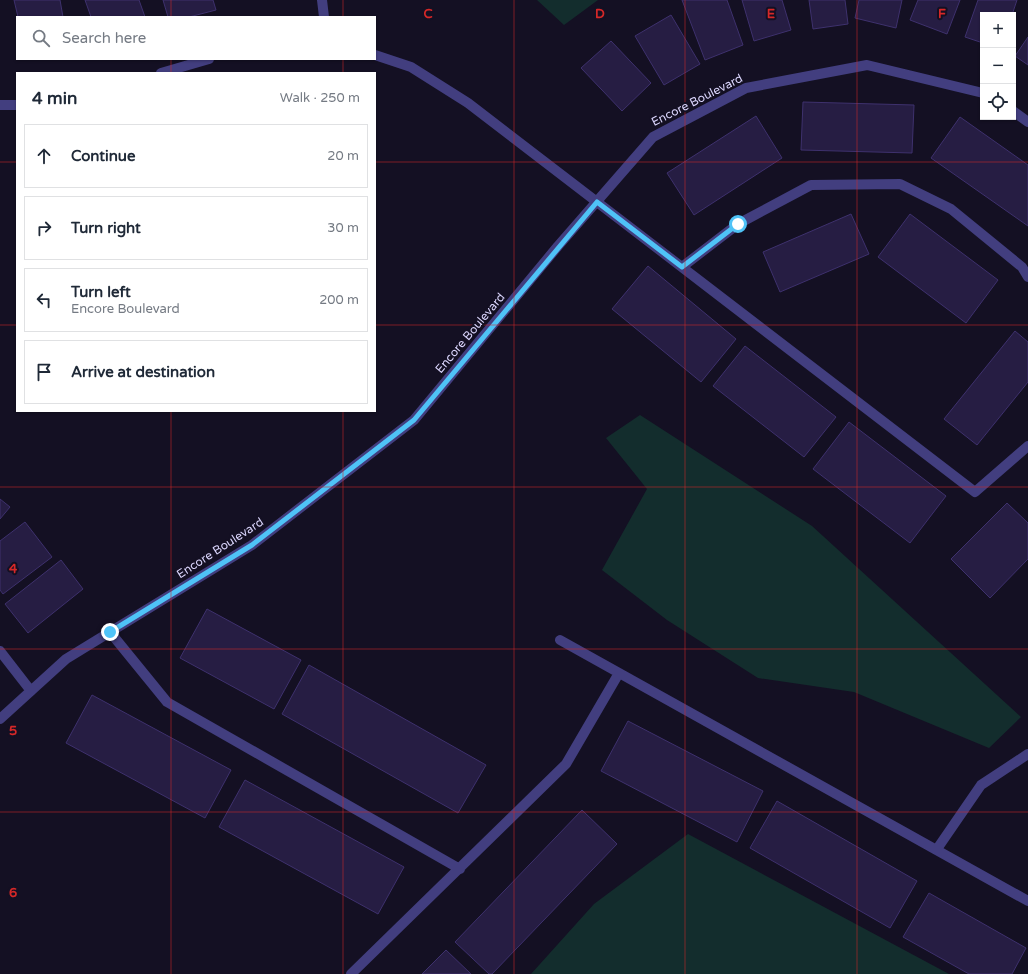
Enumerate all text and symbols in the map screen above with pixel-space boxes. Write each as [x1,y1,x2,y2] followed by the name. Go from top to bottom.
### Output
[423,6,433,22] text: C
[595,6,605,22] text: D
[767,6,775,22] text: E
[938,6,946,22] text: F
[980,12,1016,120] map controls
[980,12,1016,48] button: +
[16,16,376,60] search box
[30,27,52,49] icon: search
[62,29,146,47] text: Search here
[980,48,1016,84] button: −
[649,71,745,129] street label: Encore Boulevard
[980,84,1016,120] button: locate
[32,88,77,109] text: 4 min
[280,90,360,106] text: Walk · 250 m
[33,145,55,167] icon: ahead
[71,147,135,165] text: Continue
[327,148,359,164] text: 20 m
[729,215,747,233] route start
[33,217,55,239] icon: right
[71,219,141,237] text: Turn right
[327,220,359,236] text: 30 m
[71,283,131,301] text: Turn left
[33,289,55,311] icon: left
[432,290,508,376] street label: Encore Boulevard
[319,292,359,308] text: 200 m
[71,301,180,317] text: Encore Boulevard
[33,361,55,383] icon: arrive
[71,363,215,381] text: Arrive at destination
[174,515,266,581] street label: Encore Boulevard
[9,561,18,577] text: 4
[101,623,119,641] route end
[9,723,17,739] text: 5
[9,885,17,901] text: 6

